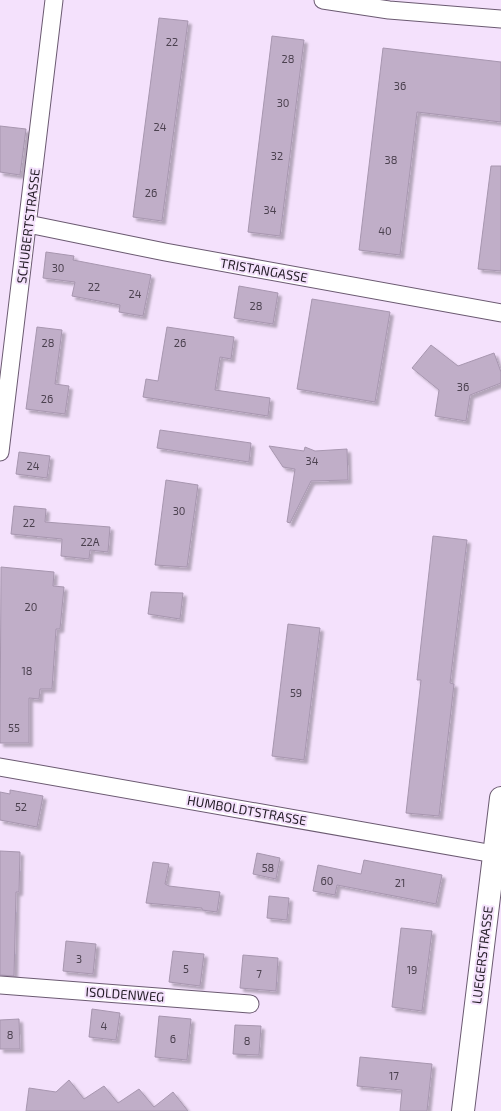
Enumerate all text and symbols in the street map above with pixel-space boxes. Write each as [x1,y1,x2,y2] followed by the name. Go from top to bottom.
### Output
[166,35,178,48] house number: 22
[282,52,294,65] house number: 28
[394,79,406,92] house number: 36
[277,96,289,109] house number: 30
[154,120,167,133] house number: 24
[271,149,283,162] house number: 32
[385,153,397,166] house number: 38
[13,168,43,284] street label: SCHUBERTSTRASSE
[145,186,157,199] house number: 26
[264,203,277,216] house number: 34
[378,224,392,237] house number: 40
[219,254,309,286] street label: TRISTANGASSE
[52,261,64,274] house number: 30
[88,280,100,293] house number: 22
[129,287,142,300] house number: 24
[250,299,262,312] house number: 28
[42,336,54,349] house number: 28
[174,336,186,349] house number: 26
[457,380,469,393] house number: 36
[41,392,53,405] house number: 26
[306,454,319,467] house number: 34
[27,459,40,472] house number: 24
[173,504,185,517] house number: 30
[23,516,35,529] house number: 22
[80,535,100,548] house number: 22A
[25,600,37,613] house number: 20
[21,664,33,677] house number: 18
[290,686,302,699] house number: 59
[8,721,20,734] house number: 55
[186,792,308,828] street label: HUMBOLDTSTRASSE
[15,800,27,813] house number: 52
[262,861,274,874] house number: 58
[321,874,333,887] house number: 60
[395,876,405,889] house number: 21
[468,905,496,1005] street label: LUEGERSTRASSE
[76,952,82,965] house number: 3
[183,962,189,975] house number: 5
[407,963,417,976] house number: 19
[256,967,262,980] house number: 7
[85,983,165,1005] street label: ISOLDENWEG
[101,1019,108,1032] house number: 4
[7,1028,13,1041] house number: 8
[170,1032,176,1045] house number: 6
[244,1034,250,1047] house number: 8
[389,1069,399,1082] house number: 17

